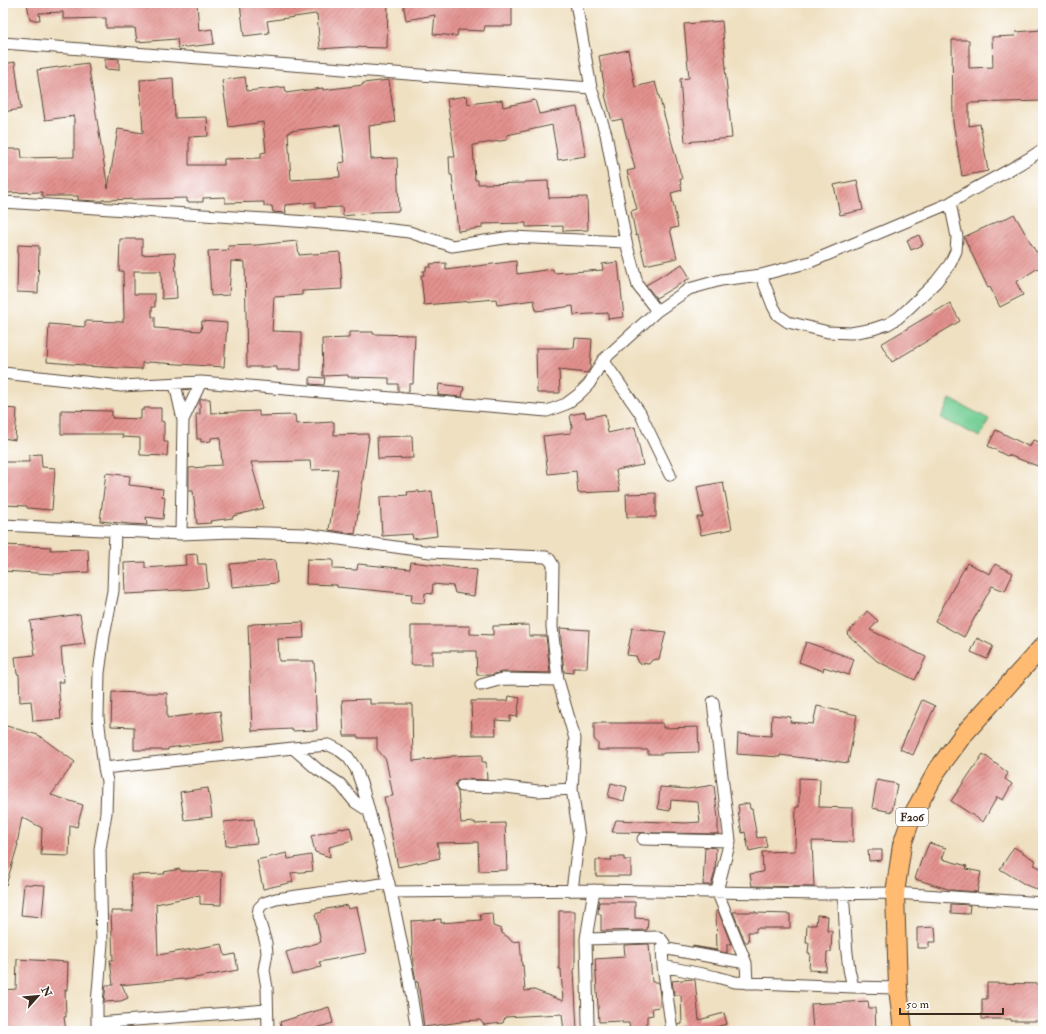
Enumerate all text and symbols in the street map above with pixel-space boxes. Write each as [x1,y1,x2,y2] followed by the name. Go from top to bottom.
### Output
[896,808,928,826] road number: F206
[18,976,58,1016] north arrow
[38,983,55,1000] text: N
[900,990,1003,1016] scale bar
[906,997,930,1012] text: 50 m

